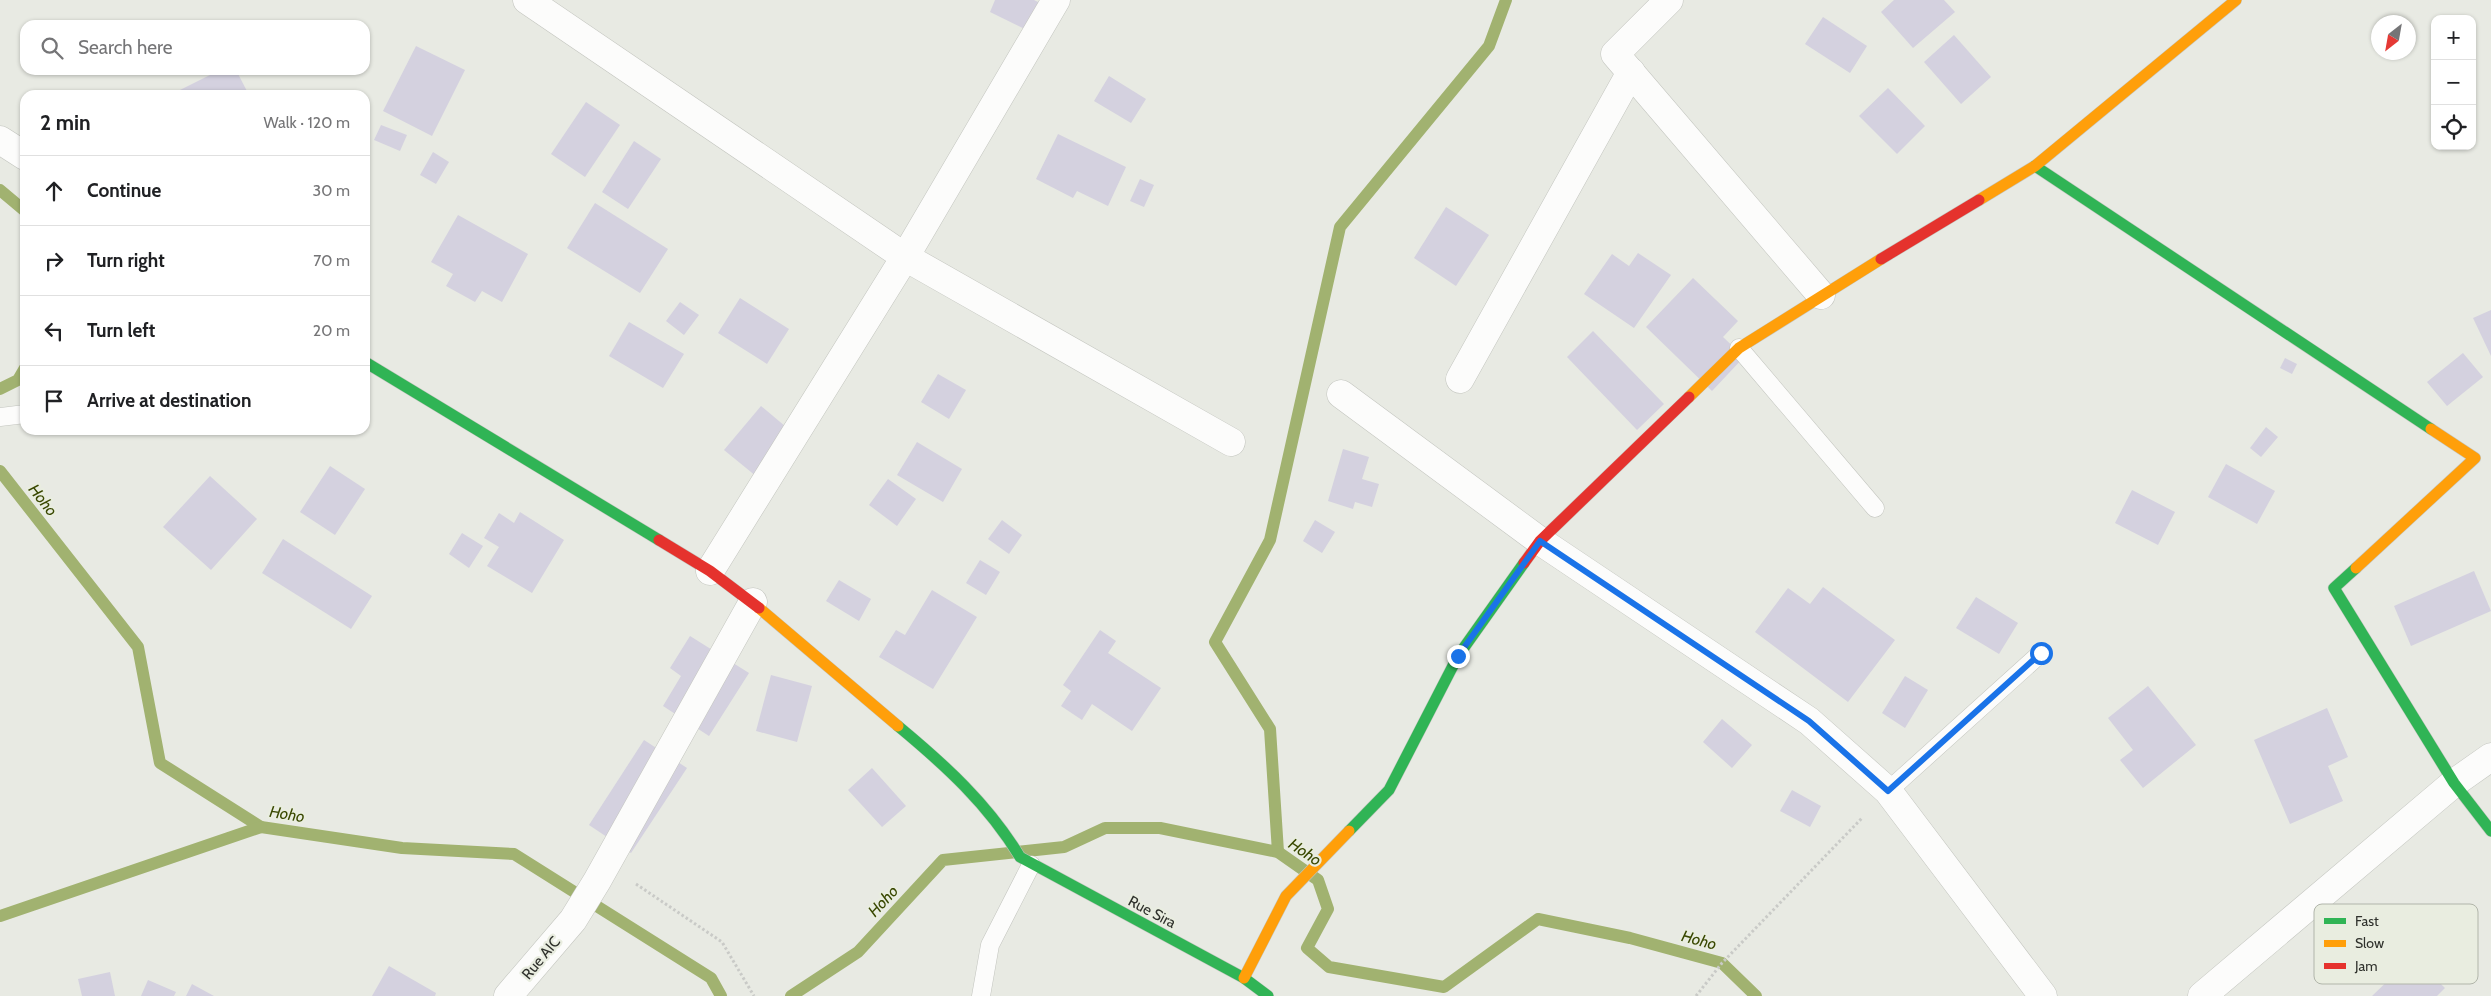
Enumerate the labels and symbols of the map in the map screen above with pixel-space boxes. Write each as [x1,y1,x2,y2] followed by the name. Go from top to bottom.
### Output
[2371,15,2416,60] north arrow
[25,480,61,520] water label: Hoho
[2030,642,2053,665] route start
[1447,645,1470,668] route end
[268,802,306,826] water label: Hoho
[1285,834,1325,870] water label: Hoho
[864,882,902,920] water label: Hoho
[1125,892,1180,932] street label: Rue Sira
[2314,904,2478,984] legend
[2355,912,2379,930] text: Fast
[1679,926,1719,954] water label: Hoho
[518,933,564,983] street label: Rue AIC
[2355,934,2384,952] text: Slow
[2354,957,2377,975] text: Jam

